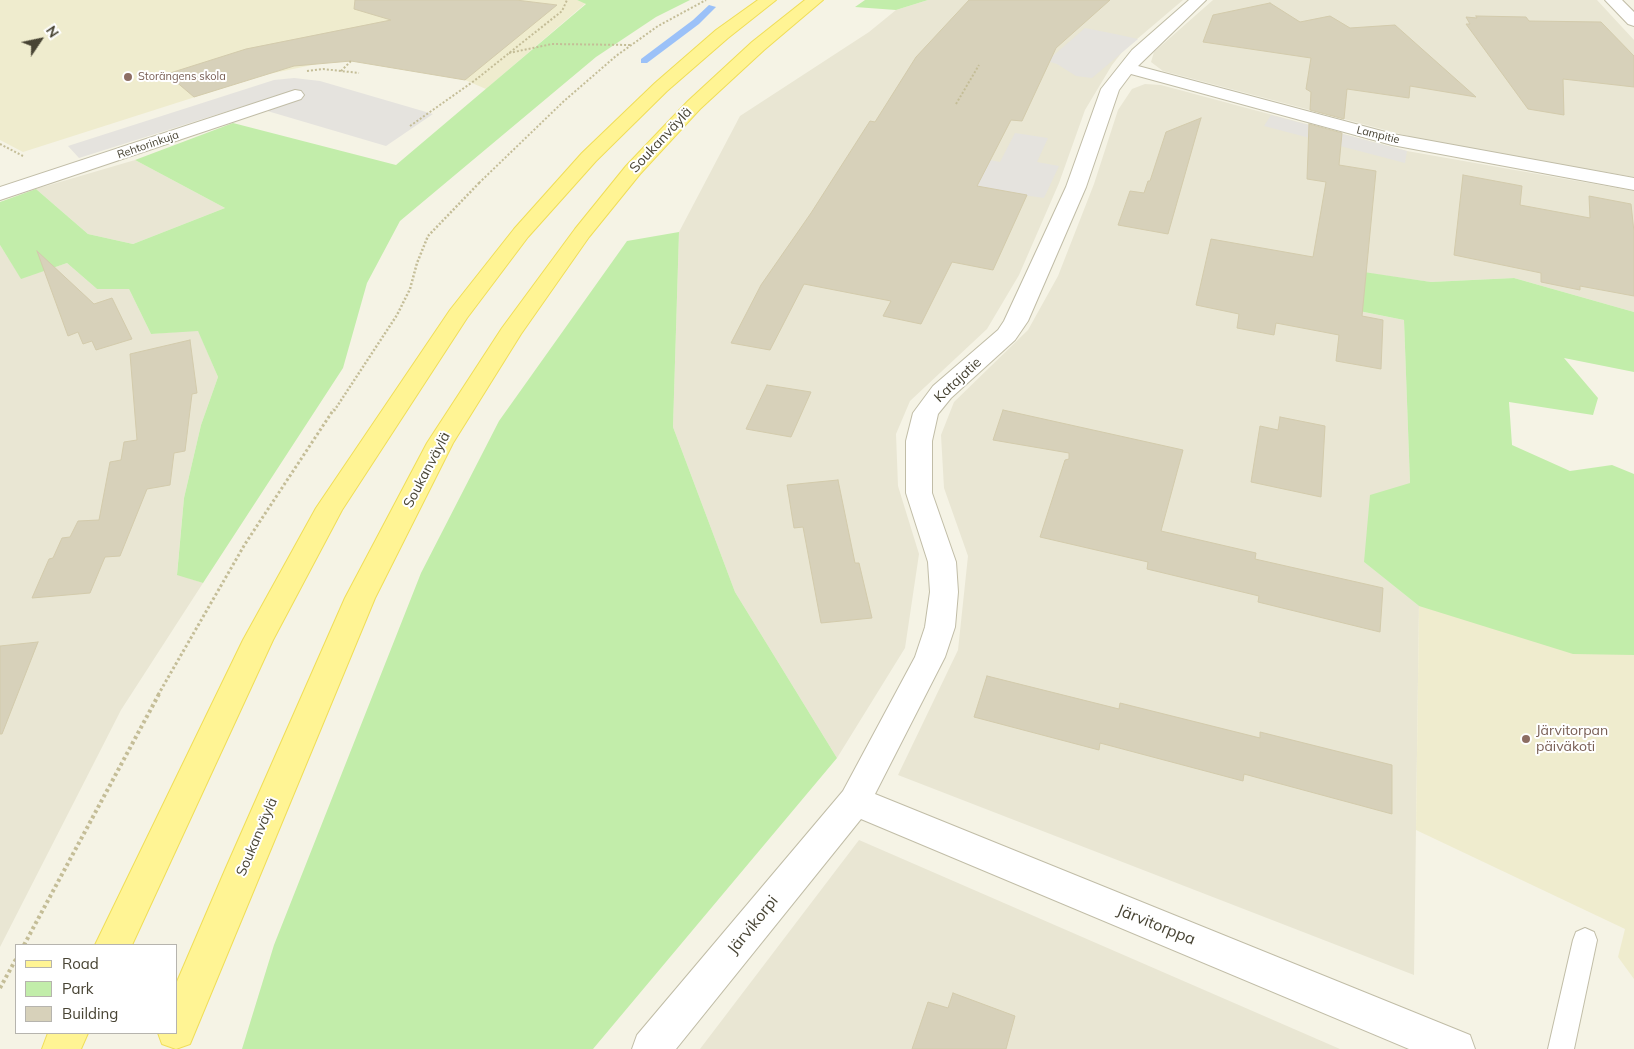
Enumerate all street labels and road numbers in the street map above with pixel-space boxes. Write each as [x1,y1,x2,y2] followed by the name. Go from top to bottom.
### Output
[626,104,696,176] street label: Soukanväylä
[1355,123,1401,147] street label: Lampitie
[115,128,181,162] street label: Rehtorinkuja
[931,354,985,406] street label: Katajatie
[400,429,454,511] street label: Soukanväylä
[233,795,281,879] street label: Soukanväylä
[724,892,782,958] street label: Järvikorpi
[1114,901,1198,949] street label: Järvitorppa

